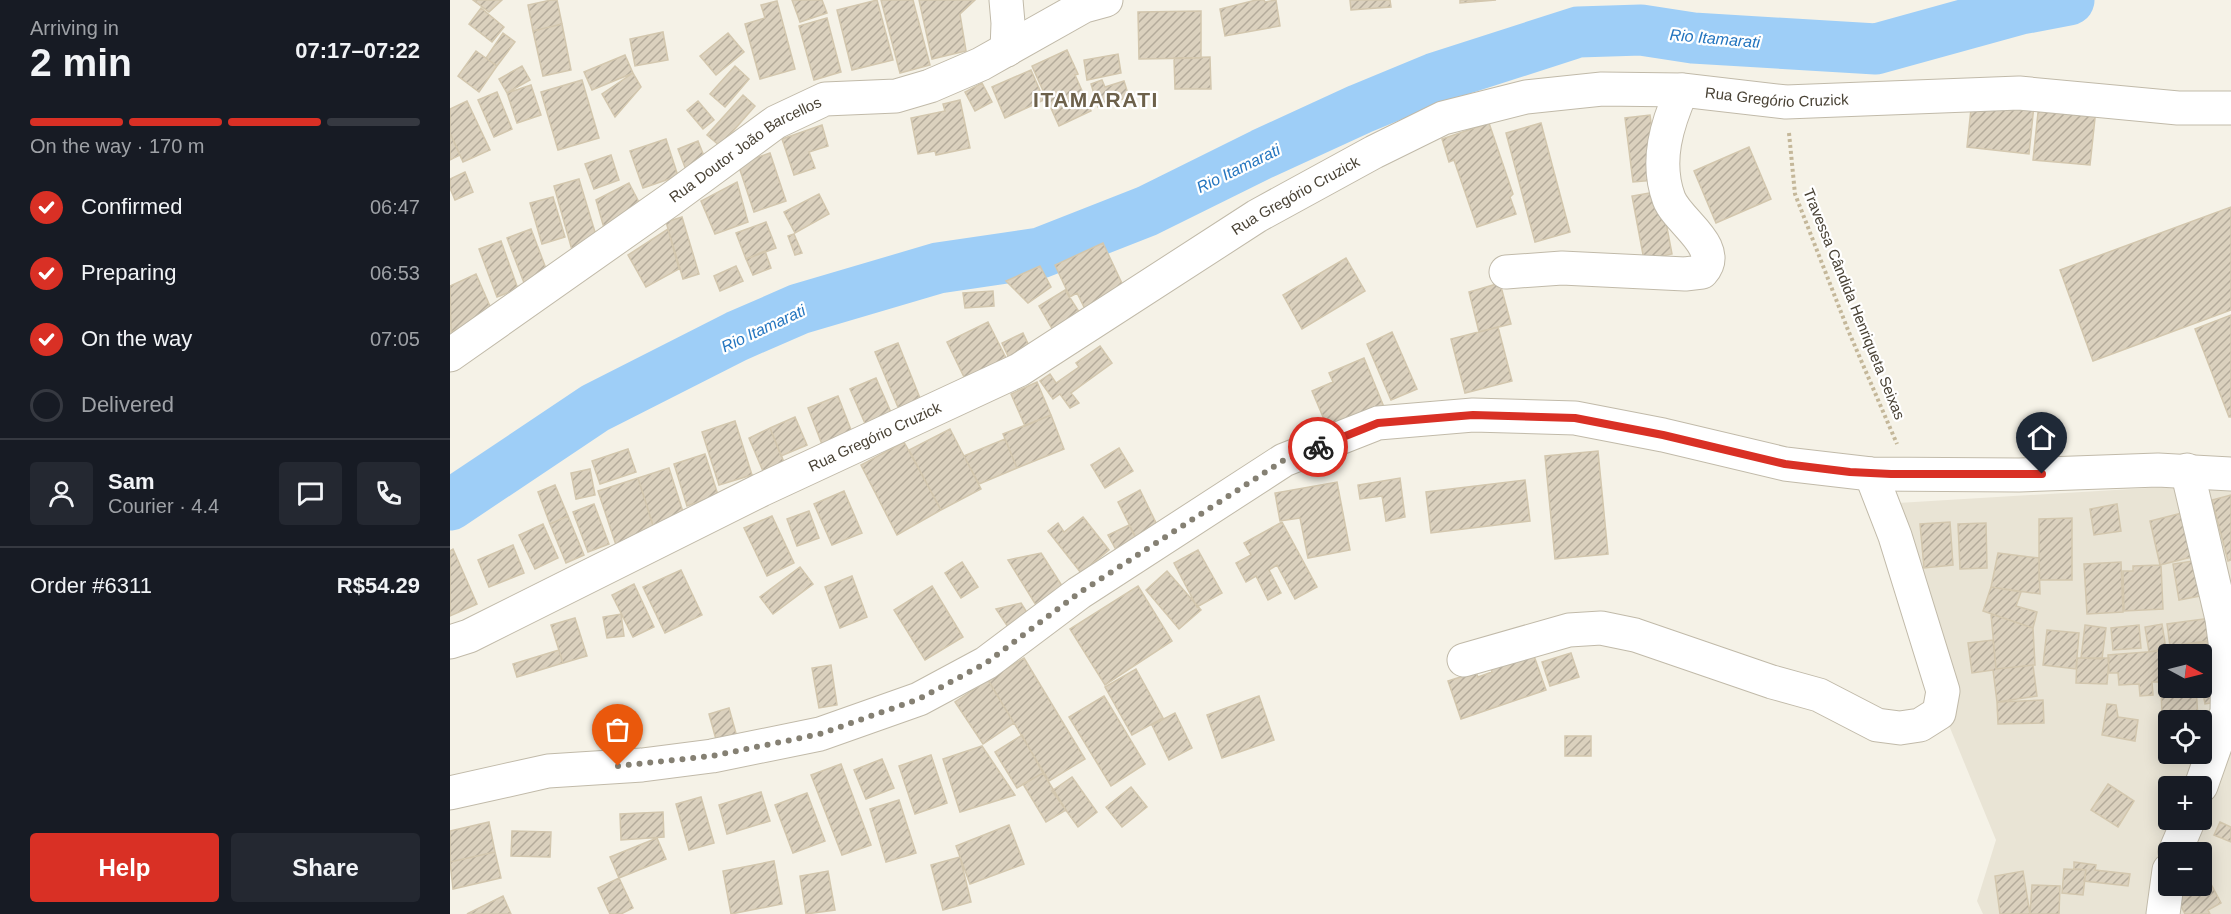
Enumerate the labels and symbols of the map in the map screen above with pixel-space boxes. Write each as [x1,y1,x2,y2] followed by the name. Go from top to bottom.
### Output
[1669,26,1761,51] water label: Rio Itamarati
[1704,84,1849,110] street label: Rua Gregório Cruzick
[1033,88,1159,111] district label: ITAMARATI
[666,93,824,206] street label: Rua Doutor João Barcellos
[1194,141,1283,196] water label: Rio Itamarati
[1228,152,1363,238] street label: Rua Gregório Cruzick
[1800,186,1909,422] street label: Travessa Cândida Henriqueta Seixas
[719,301,808,355] water label: Rio Itamarati
[806,398,944,475] street label: Rua Gregório Cruzick
[2016,412,2067,474] pin
[1288,417,1348,477] courier
[2158,644,2212,698] north arrow
[592,704,643,766] pin

